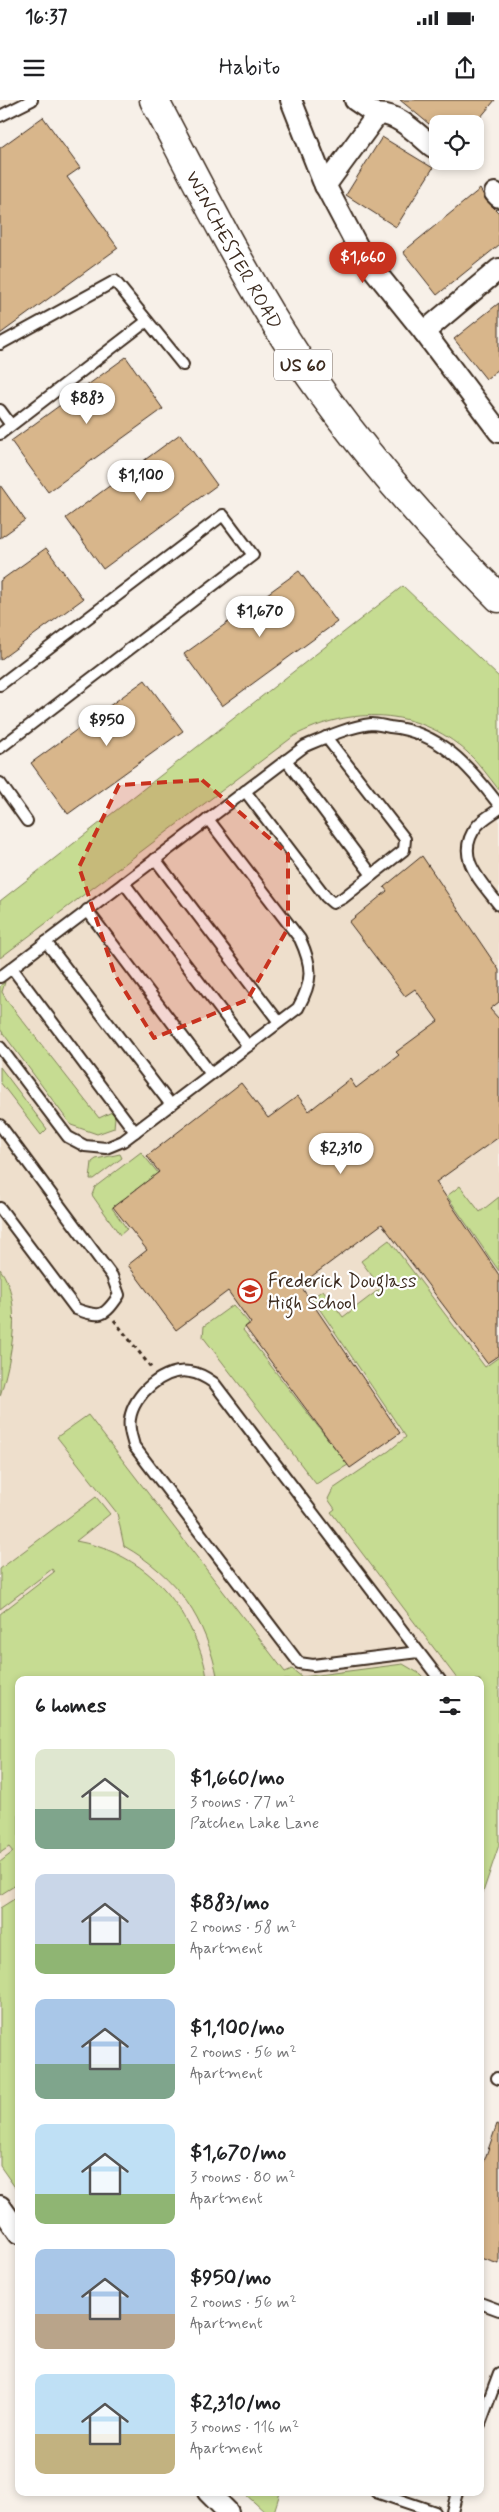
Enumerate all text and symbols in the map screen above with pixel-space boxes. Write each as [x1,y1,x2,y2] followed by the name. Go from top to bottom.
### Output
[25,5,67,30] text: 16:37
[20,54,48,82] icon: menu
[219,54,280,82] text: Habito
[451,54,479,82] icon: share
[429,115,484,170] map controls
[429,115,484,170] button: locate
[179,167,287,334] street label: WINCHESTER ROAD
[322,242,404,284] pin: $1,660
[340,247,386,268] text: $1,660
[274,350,332,380] road number: US 60
[57,382,117,425] pin: $883
[70,388,104,409] text: $883
[100,460,182,502] pin: $1,100
[118,465,164,486] text: $1,100
[219,596,301,638] pin: $1,670
[237,601,283,622] text: $1,670
[77,704,137,747] pin: $950
[89,710,125,731] text: $950
[300,1132,382,1175] pin: $2,310
[320,1138,362,1159] text: $2,310
[268,1269,416,1319] place label: Frederick Douglass High School
[237,1278,263,1304] school or university icon: Frederick Douglass High School
[35,1692,106,1720] text: 6 homes
[436,1692,464,1720] icon: filters
[190,1764,284,1792] text: $1,660/mo
[75,1769,135,1829] icon: home
[190,1792,295,1813] text: 3 rooms · 77 m²
[190,1813,319,1834] text: Patchen Lake Lane
[190,1889,269,1917] text: $883/mo
[75,1894,135,1954] icon: home
[190,1917,296,1938] text: 2 rooms · 58 m²
[190,1938,263,1959] text: Apartment
[190,2014,285,2042] text: $1,100/mo
[75,2019,135,2079] icon: home
[190,2042,297,2063] text: 2 rooms · 56 m²
[190,2063,263,2084] text: Apartment
[190,2139,286,2167] text: $1,670/mo
[75,2144,135,2204] icon: home
[190,2167,296,2188] text: 3 rooms · 80 m²
[190,2188,263,2209] text: Apartment
[190,2264,271,2292] text: $950/mo
[75,2269,135,2329] icon: home
[190,2292,297,2313] text: 2 rooms · 56 m²
[190,2313,263,2334] text: Apartment
[190,2389,281,2417] text: $2,310/mo
[75,2394,135,2454] icon: home
[190,2417,299,2438] text: 3 rooms · 116 m²
[190,2438,263,2459] text: Apartment

